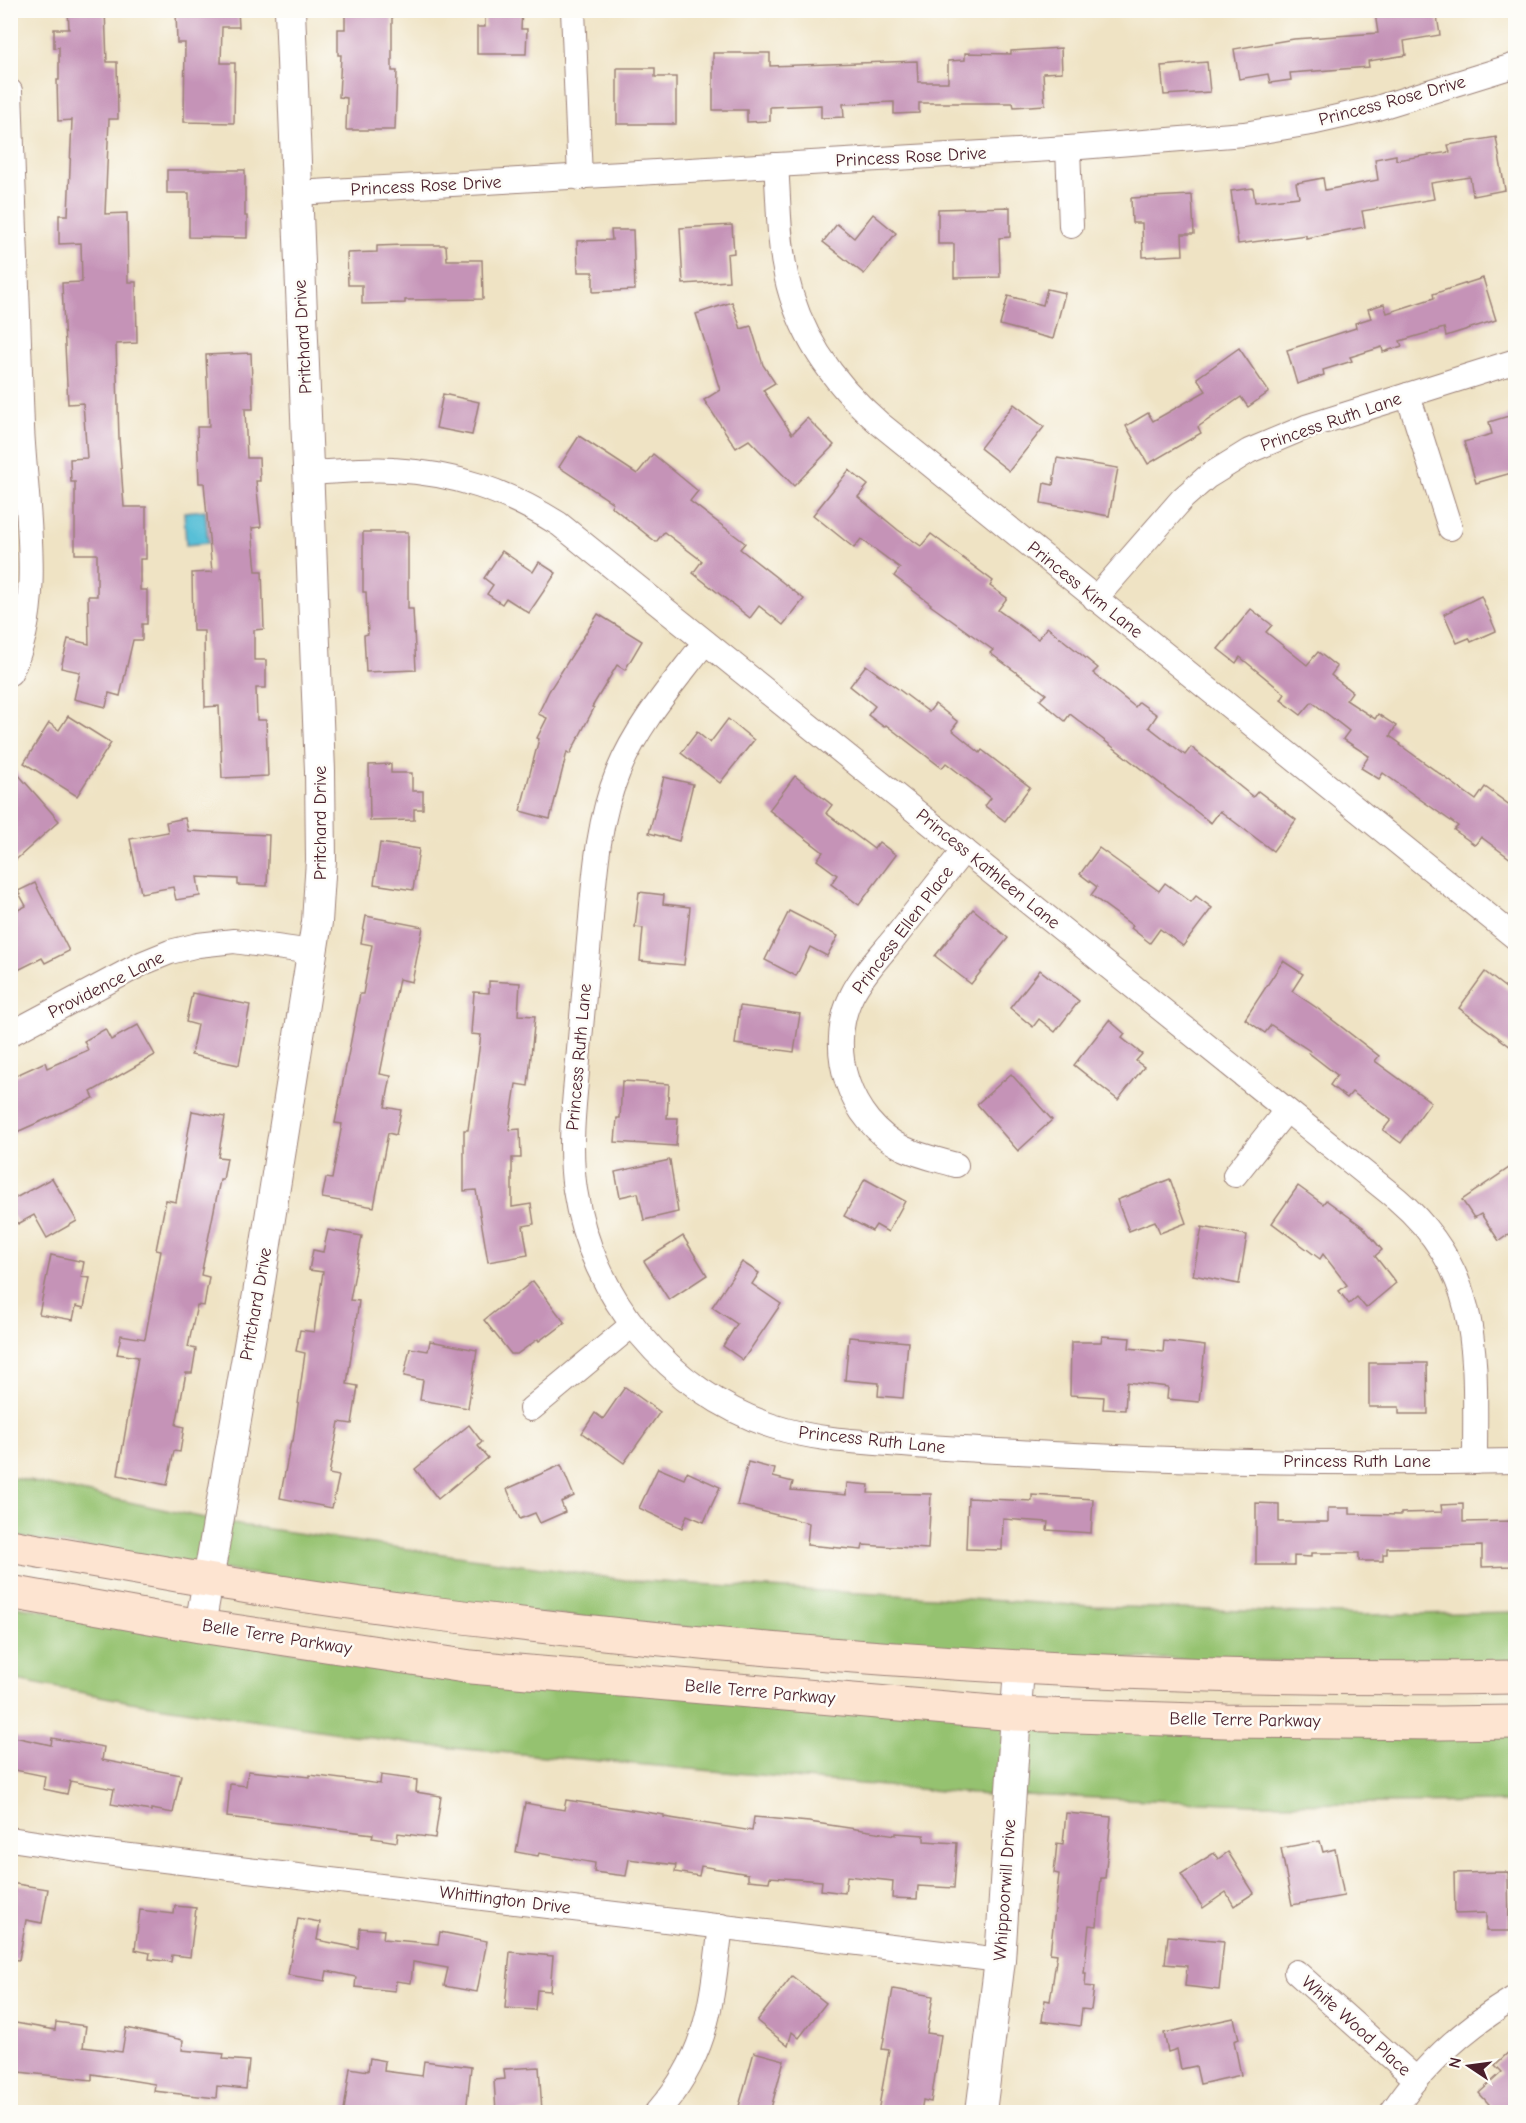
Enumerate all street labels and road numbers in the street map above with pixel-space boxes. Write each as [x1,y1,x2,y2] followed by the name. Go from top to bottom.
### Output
[1316,71,1468,131] street label: Princess Rose Drive
[835,143,987,171] street label: Princess Rose Drive
[350,172,502,200] street label: Princess Rose Drive
[290,279,316,395] street label: Pritchard Drive
[1258,388,1404,456] street label: Princess Ruth Lane
[1023,537,1147,643] street label: Princess Kim Lane
[310,766,331,880] street label: Pritchard Drive
[912,805,1064,933] street label: Princess Kathleen Lane
[848,862,958,998] street label: Princess Ellen Place
[45,947,167,1023] street label: Providence Lane
[562,983,596,1131] street label: Princess Ruth Lane
[236,1246,276,1362] street label: Pritchard Drive
[797,1422,947,1458] street label: Princess Ruth Lane
[1283,1451,1431,1472] street label: Princess Ruth Lane
[201,1615,354,1659] street label: Belle Terre Parkway
[684,1675,837,1709] street label: Belle Terre Parkway
[1169,1708,1322,1732] street label: Belle Terre Parkway
[990,1818,1020,1962] street label: Whippoorwill Drive
[438,1882,572,1918] street label: Whittington Drive
[1297,1972,1415,2080] street label: White Wood Place

